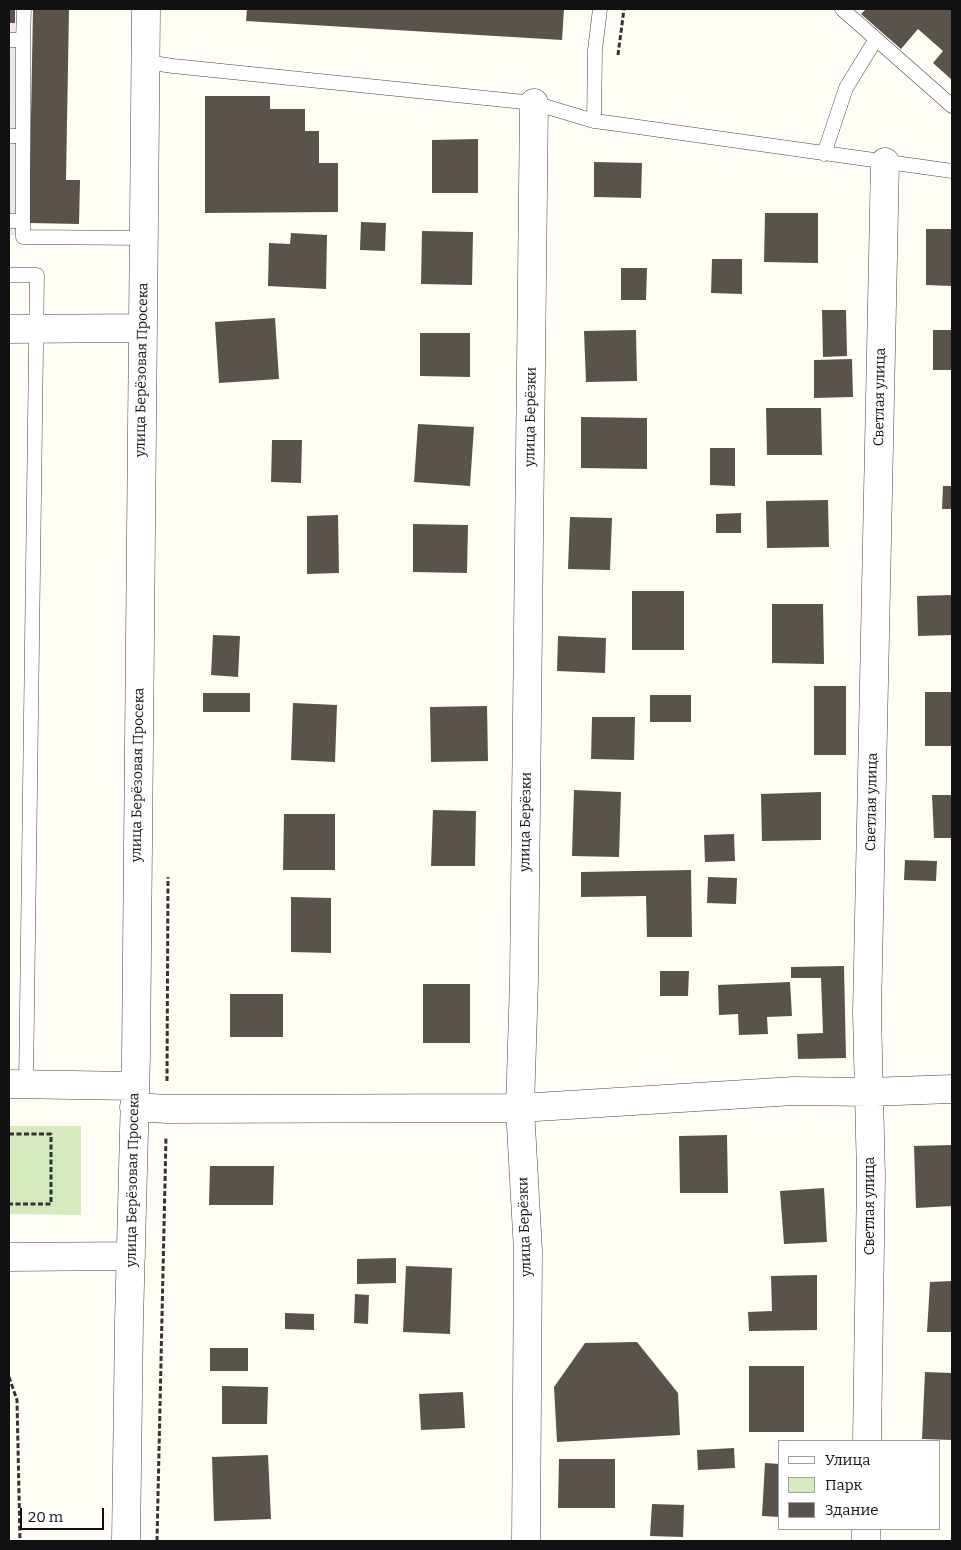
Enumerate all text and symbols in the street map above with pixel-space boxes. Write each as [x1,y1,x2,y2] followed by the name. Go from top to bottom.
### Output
[132,283,152,457] street label: улица Берёзовая Просека
[871,348,889,446] street label: Светлая улица
[522,367,540,467] street label: улица Берёзки
[128,688,148,862] street label: улица Берёзовая Просека
[863,753,881,851] street label: Светлая улица
[517,772,535,872] street label: улица Берёзки
[123,1093,143,1267] street label: улица Берёзовая Просека
[862,1157,878,1255] street label: Светлая улица
[515,1177,535,1277] street label: улица Берёзки
[778,1440,941,1530] legend
[825,1451,871,1469] text: Улица
[825,1476,862,1494] text: Парк
[22,1498,106,1530] scale bar
[825,1501,879,1519] text: Здание
[28,1508,63,1526] text: 20 m

